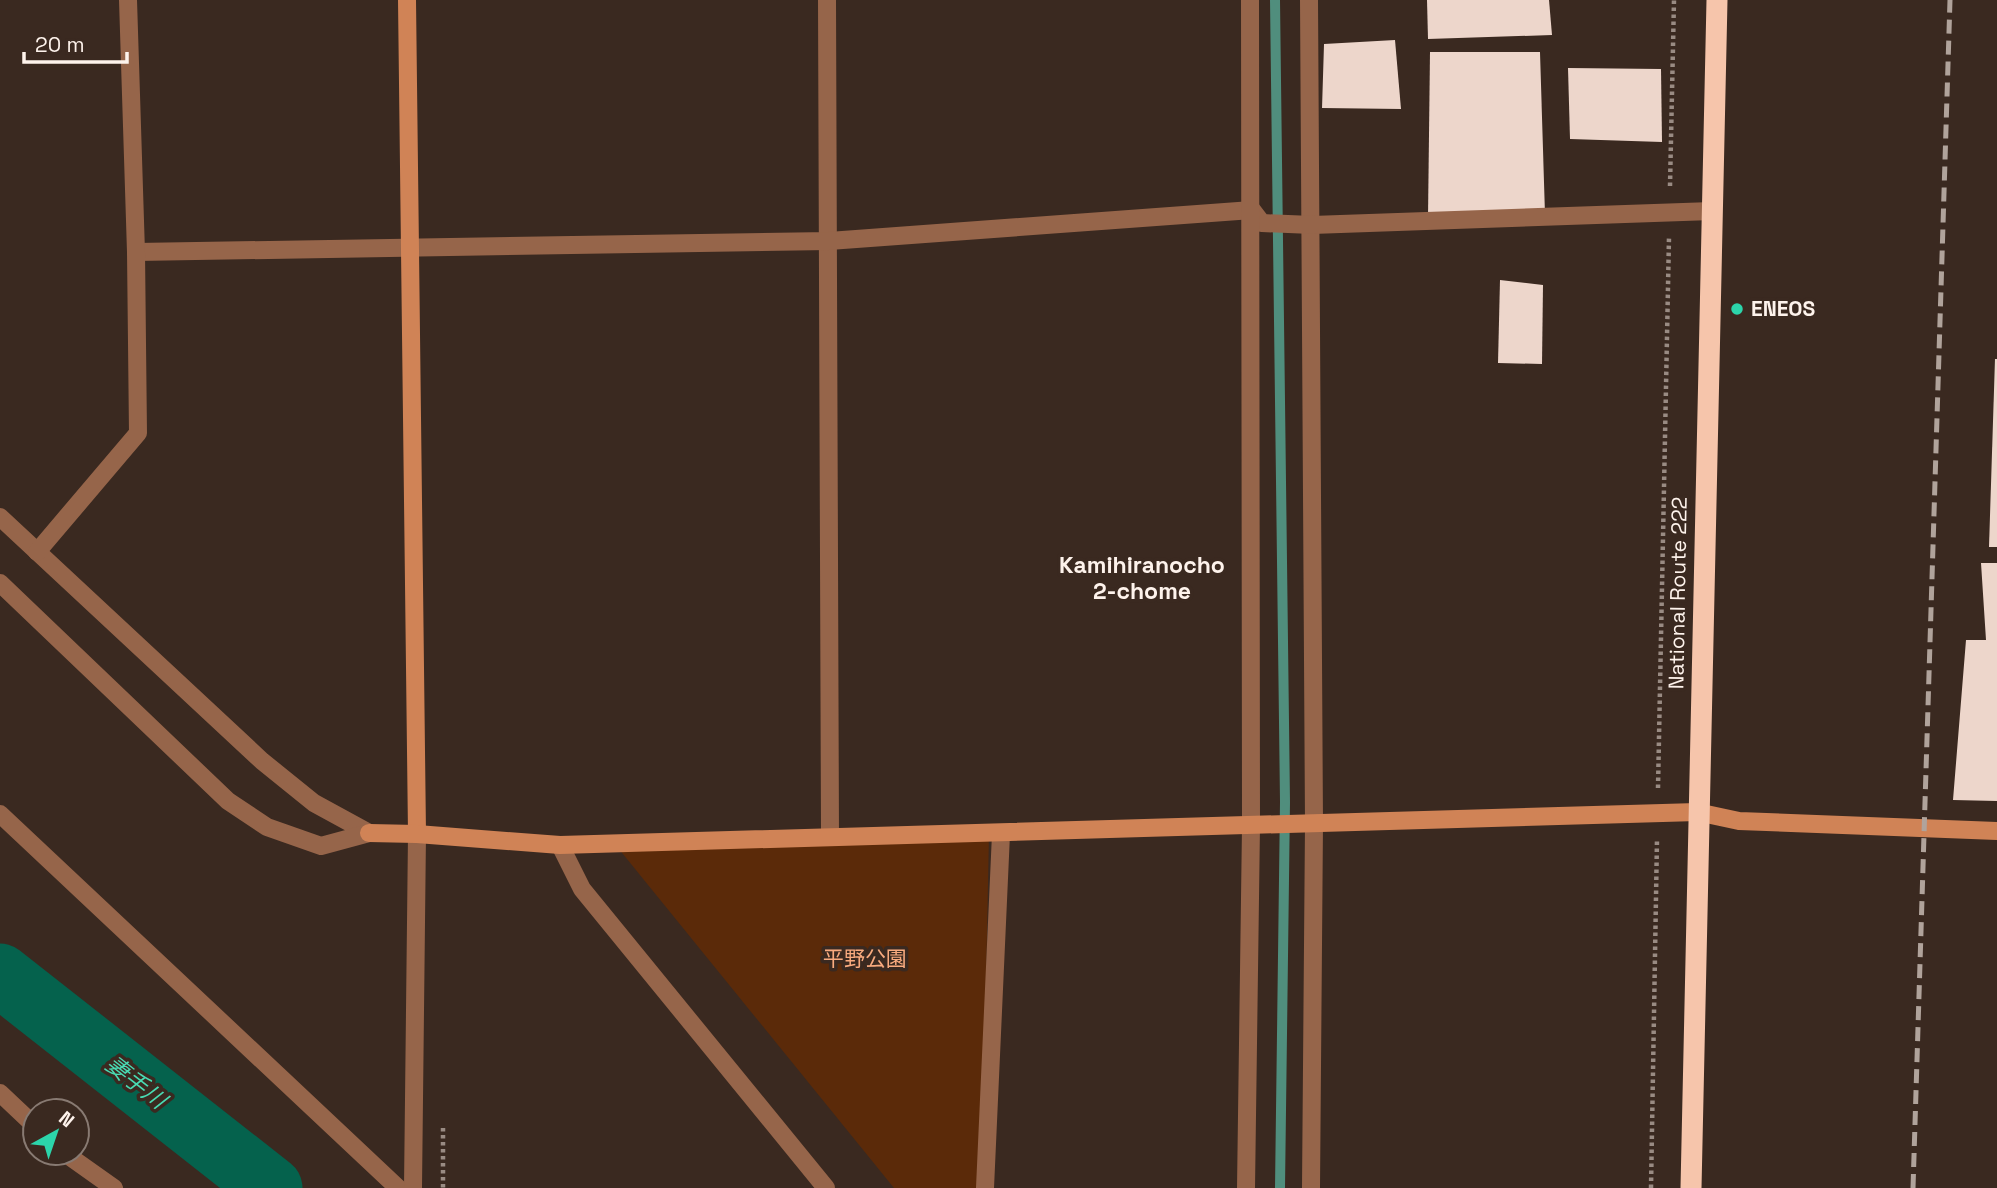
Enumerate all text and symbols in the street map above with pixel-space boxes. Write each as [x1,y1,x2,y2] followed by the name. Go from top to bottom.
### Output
[24,21,128,65] scale bar
[35,31,85,58] text: 20 m
[1751,295,1816,322] place label: ENEOS
[1729,301,1745,317] marker: ENEOS
[1662,496,1693,690] street label: National Route 222
[1059,550,1225,606] district label: Kamihiranocho 2-chome
[823,945,907,972] park label: 平野公園
[100,1049,175,1117] water label: 妻手川
[21,1097,91,1167] north arrow
[54,1106,80,1133] text: N

